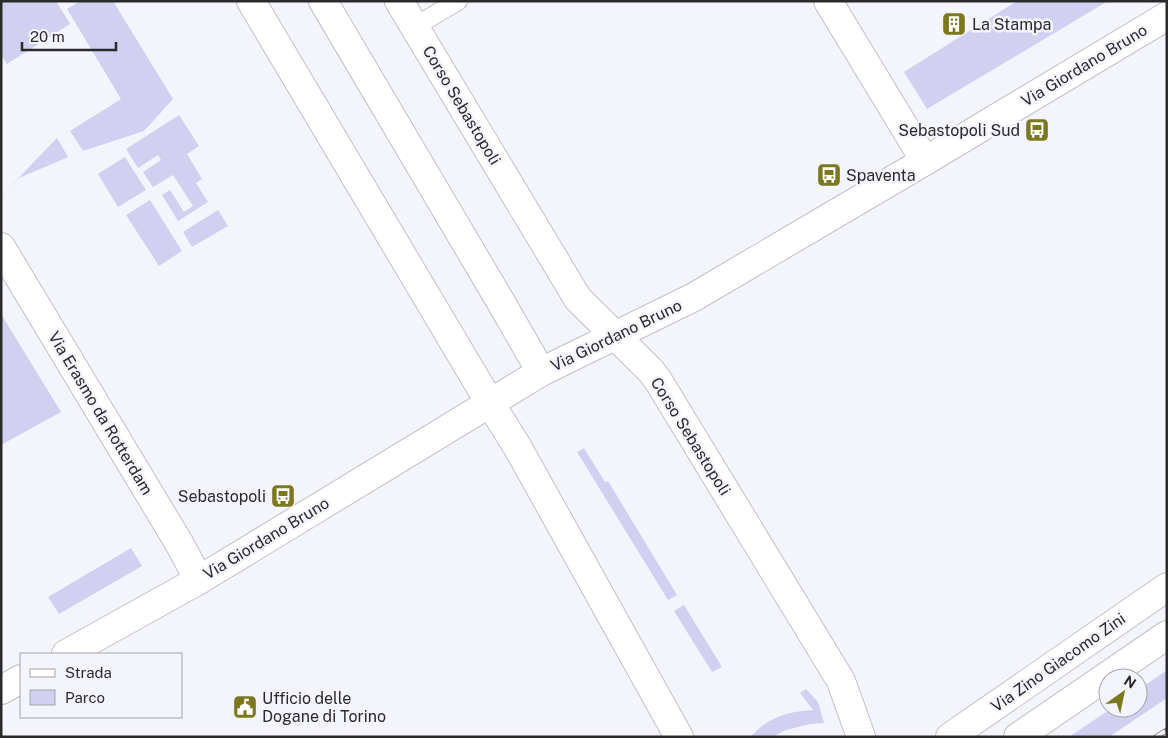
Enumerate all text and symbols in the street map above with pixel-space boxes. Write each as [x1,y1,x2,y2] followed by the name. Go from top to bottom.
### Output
[941,11,967,37] building icon: La Stampa
[972,15,1051,34] place label: La Stampa
[22,20,116,52] scale bar
[1018,20,1151,111] street label: Via Giordano Bruno
[30,28,65,45] text: 20 m
[419,42,505,168] street label: Corso Sebastopoli
[1024,117,1050,143] bus stop icon: Sebastopoli Sud
[898,121,1020,140] place label: Sebastopoli Sud
[816,162,842,188] bus stop icon: Spaventa
[846,166,916,185] place label: Spaventa
[548,295,685,375] street label: Via Giordano Bruno
[44,328,157,498] street label: Via Erasmo da Rotterdam
[647,374,735,499] street label: Corso Sebastopoli
[270,483,296,509] bus stop icon: Sebastopoli
[178,487,266,506] place label: Sebastopoli
[200,493,333,584] street label: Via Giordano Bruno
[987,609,1129,716] street label: Via Zino Giacomo Zini
[20,653,182,718] legend
[65,664,112,681] text: Strada
[1098,668,1148,718] north arrow
[1121,672,1139,692] text: N
[65,689,105,706] text: Parco
[262,689,386,726] place label: Ufficio delle Dogane di Torino
[232,694,258,720] public building icon: Ufficio delle Dogane di Torino

